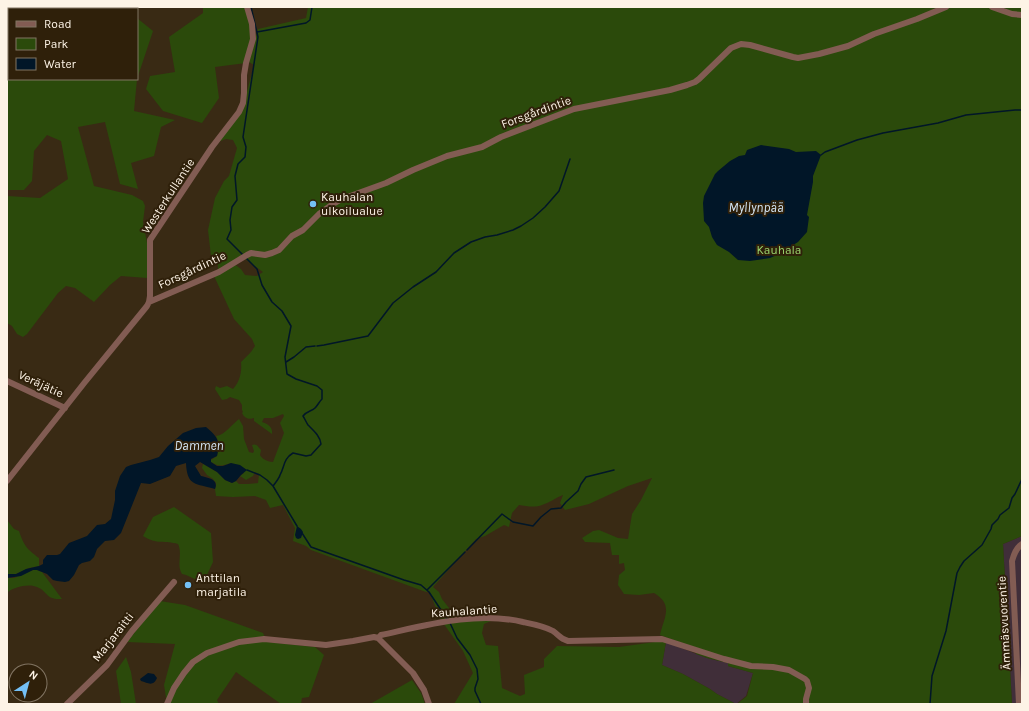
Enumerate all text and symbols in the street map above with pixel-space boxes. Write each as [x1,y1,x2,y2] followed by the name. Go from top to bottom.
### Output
[8,8,138,80] legend
[44,17,72,31] text: Road
[44,37,69,51] text: Park
[44,57,77,71] text: Water
[499,93,573,131] street label: Forsgårdintie
[139,156,197,236] street label: Westerkullantie
[321,190,383,218] place label: Kauhalan ulkoilualue
[308,199,318,209] marker: Kauhalan ulkoilualue
[729,200,784,215] water label: Myllynpää
[757,243,801,257] park label: Kauhala
[156,248,228,292] street label: Forsgårdintie
[16,367,66,401] street label: Veräjätie
[174,438,224,453] water label: Dammen
[196,571,247,599] place label: Anttilan marjatila
[995,576,1013,670] street label: Ämmäsvuorentie
[183,580,193,590] marker: Anttilan marjatila
[430,602,498,620] street label: Kauhalantie
[89,610,137,664] street label: Marjaraitti
[8,663,48,703] north arrow
[27,668,41,683] text: N

